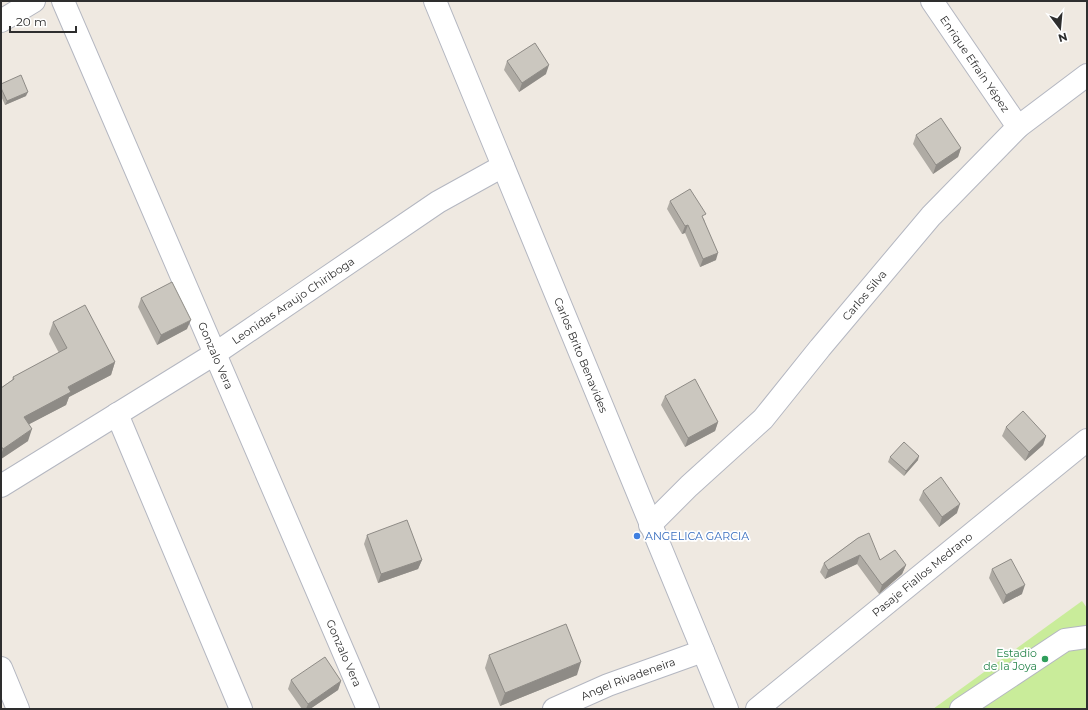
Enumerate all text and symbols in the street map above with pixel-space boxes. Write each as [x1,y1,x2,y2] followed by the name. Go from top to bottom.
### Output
[10,8,76,34] scale bar
[1040,8,1080,48] north arrow
[937,13,1013,115] street label: Enrique Efraín Yépez
[16,14,47,29] text: 20 m
[1057,30,1069,46] text: N
[229,254,357,347] street label: Leonidas Araujo Chiriboga
[839,267,890,323] street label: Carlos Silva
[551,295,611,415] street label: Carlos Brito Benavides
[195,320,236,391] street label: Gonzalo Vera
[645,529,749,543] place label: ANGELICA GARCIA
[869,529,975,620] street label: Pasaje Fiallos Medrano
[632,531,642,541] marker: ANGELICA GARCIA
[323,617,365,689] street label: Gonzalo Vera
[983,646,1037,673] place label: Estadio de la Joya
[578,654,677,703] street label: Angel Rivadeneira
[1040,654,1050,664] marker: Estadio de la Joya

